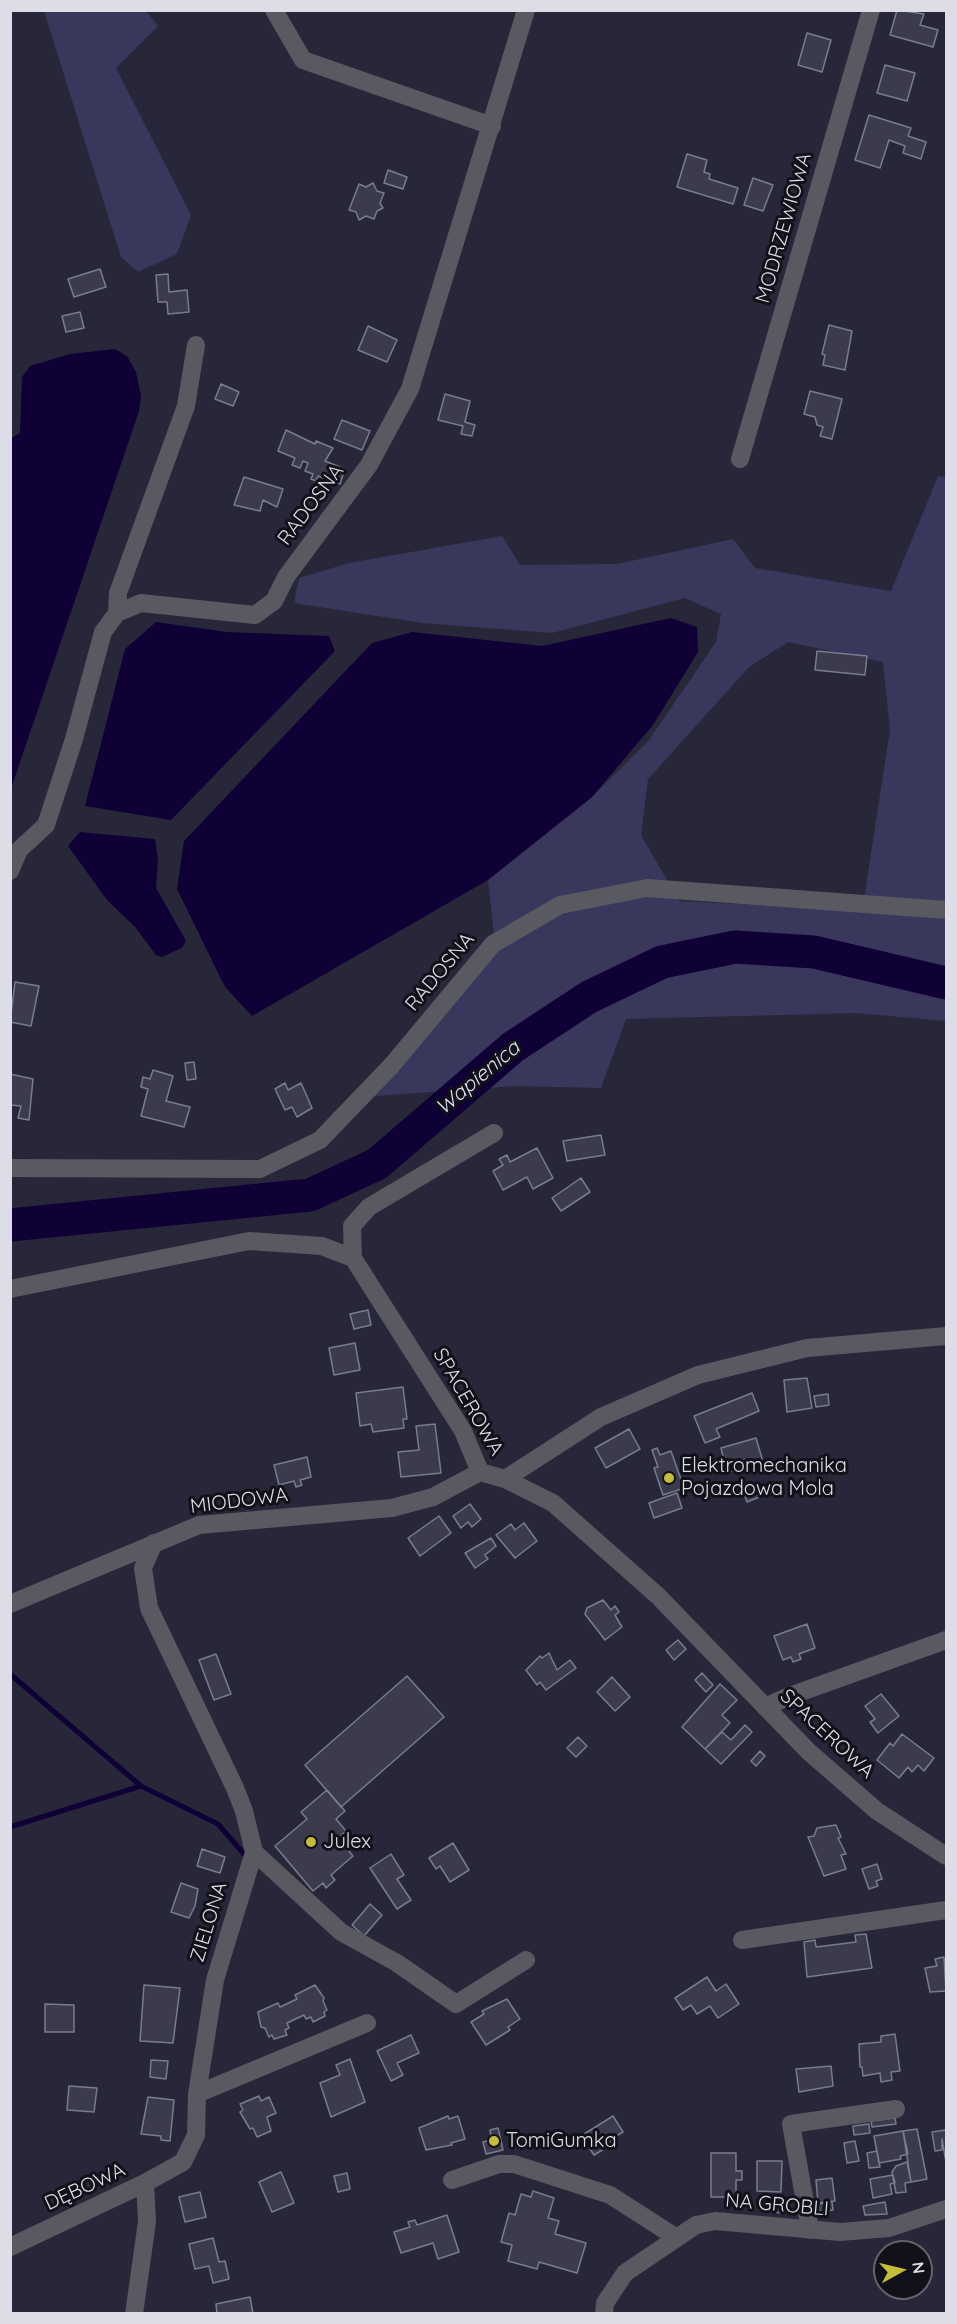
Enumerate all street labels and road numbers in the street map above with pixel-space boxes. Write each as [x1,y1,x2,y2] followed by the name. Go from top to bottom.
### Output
[751,150,817,306] street label: MODRZEWIOWA
[273,460,349,550] street label: RADOSNA
[400,928,480,1016] street label: RADOSNA
[428,1344,508,1460] street label: SPACEROWA
[189,1483,289,1519] street label: MIODOWA
[775,1684,879,1784] street label: SPACEROWA
[185,1879,233,1965] street label: ZIELONA
[41,2158,129,2216] street label: DĘBOWA
[724,2189,830,2221] street label: NA GROBLI

